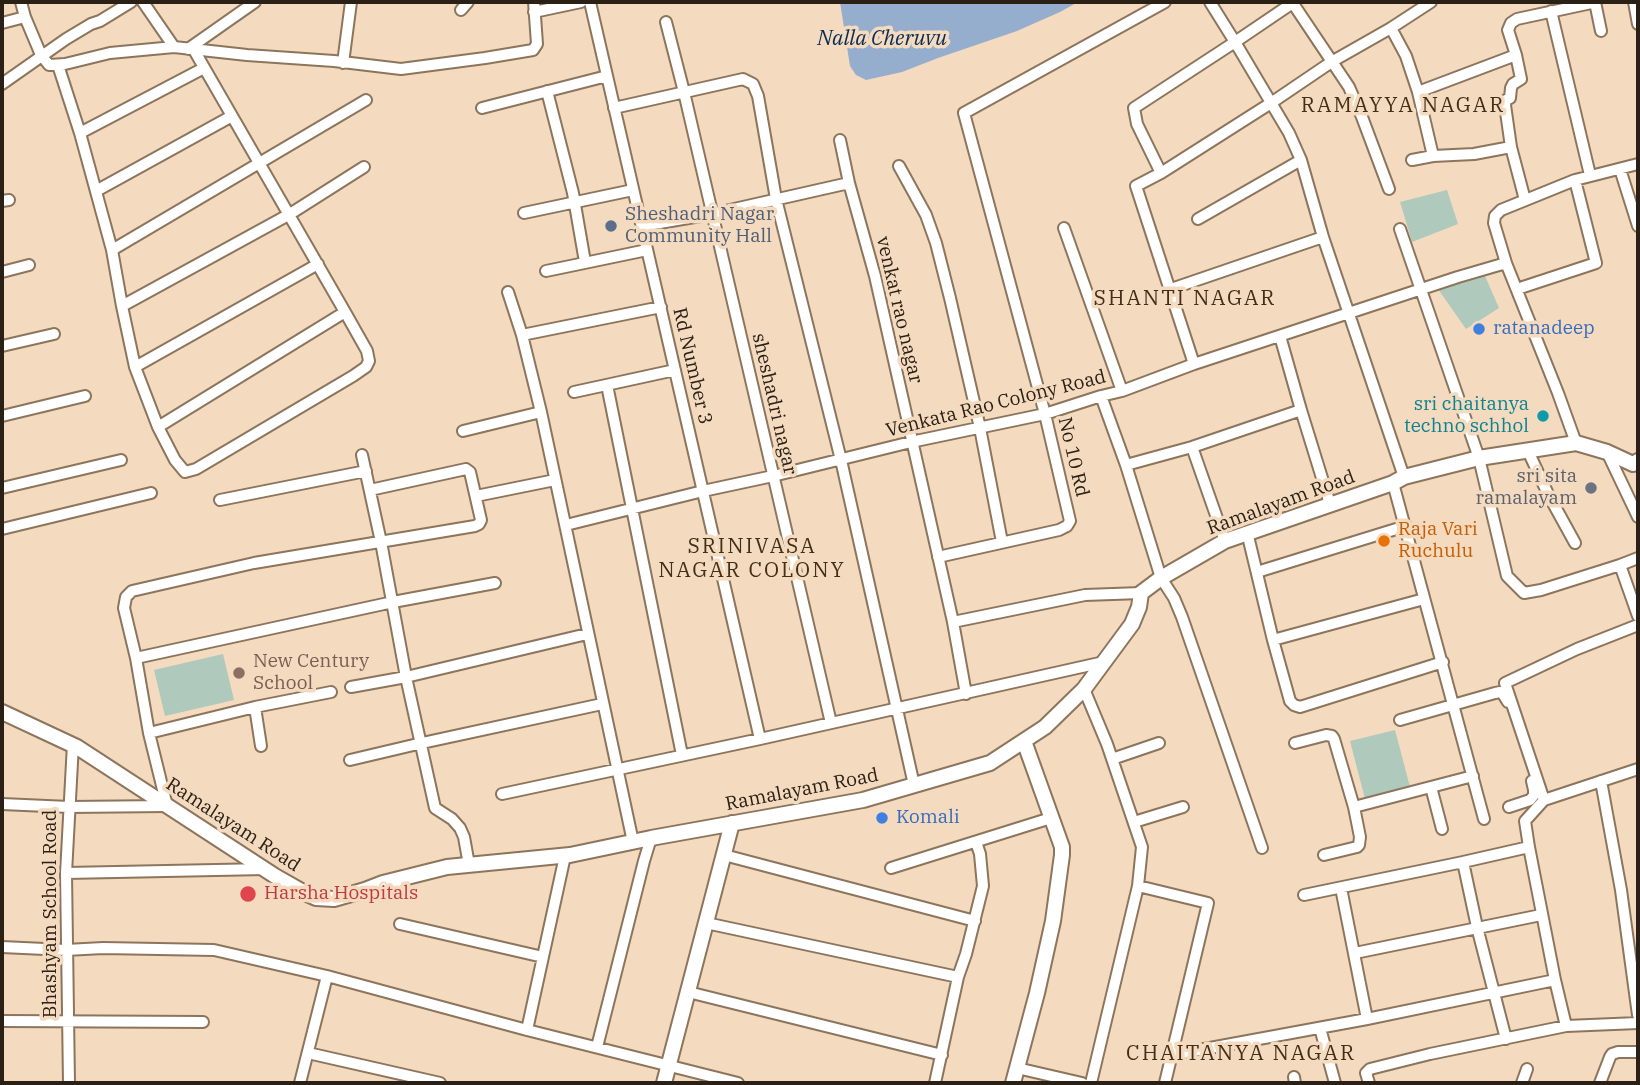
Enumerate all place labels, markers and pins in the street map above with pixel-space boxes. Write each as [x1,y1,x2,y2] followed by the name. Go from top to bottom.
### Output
[625,204,774,248] place label: Sheshadri Nagar Community Hall
[603,218,619,234] marker: Sheshadri Nagar Community Hall
[1493,318,1595,340] place label: ratanadeep
[1471,321,1487,337] marker: ratanadeep
[1404,394,1529,438] place label: sri chaitanya techno schhol
[1535,408,1551,424] marker: sri chaitanya techno schhol
[1475,466,1577,510] place label: sri sita ramalayam
[1583,480,1599,496] marker: sri sita ramalayam
[1398,519,1478,563] place label: Raja Vari Ruchulu
[1376,533,1392,549] marker: Raja Vari Ruchulu
[253,651,369,695] place label: New Century School
[231,665,247,681] marker: New Century School
[896,807,960,829] place label: Komali
[874,810,890,826] marker: Komali
[264,883,418,905] place label: Harsha Hospitals
[238,884,258,904] marker: Harsha Hospitals

